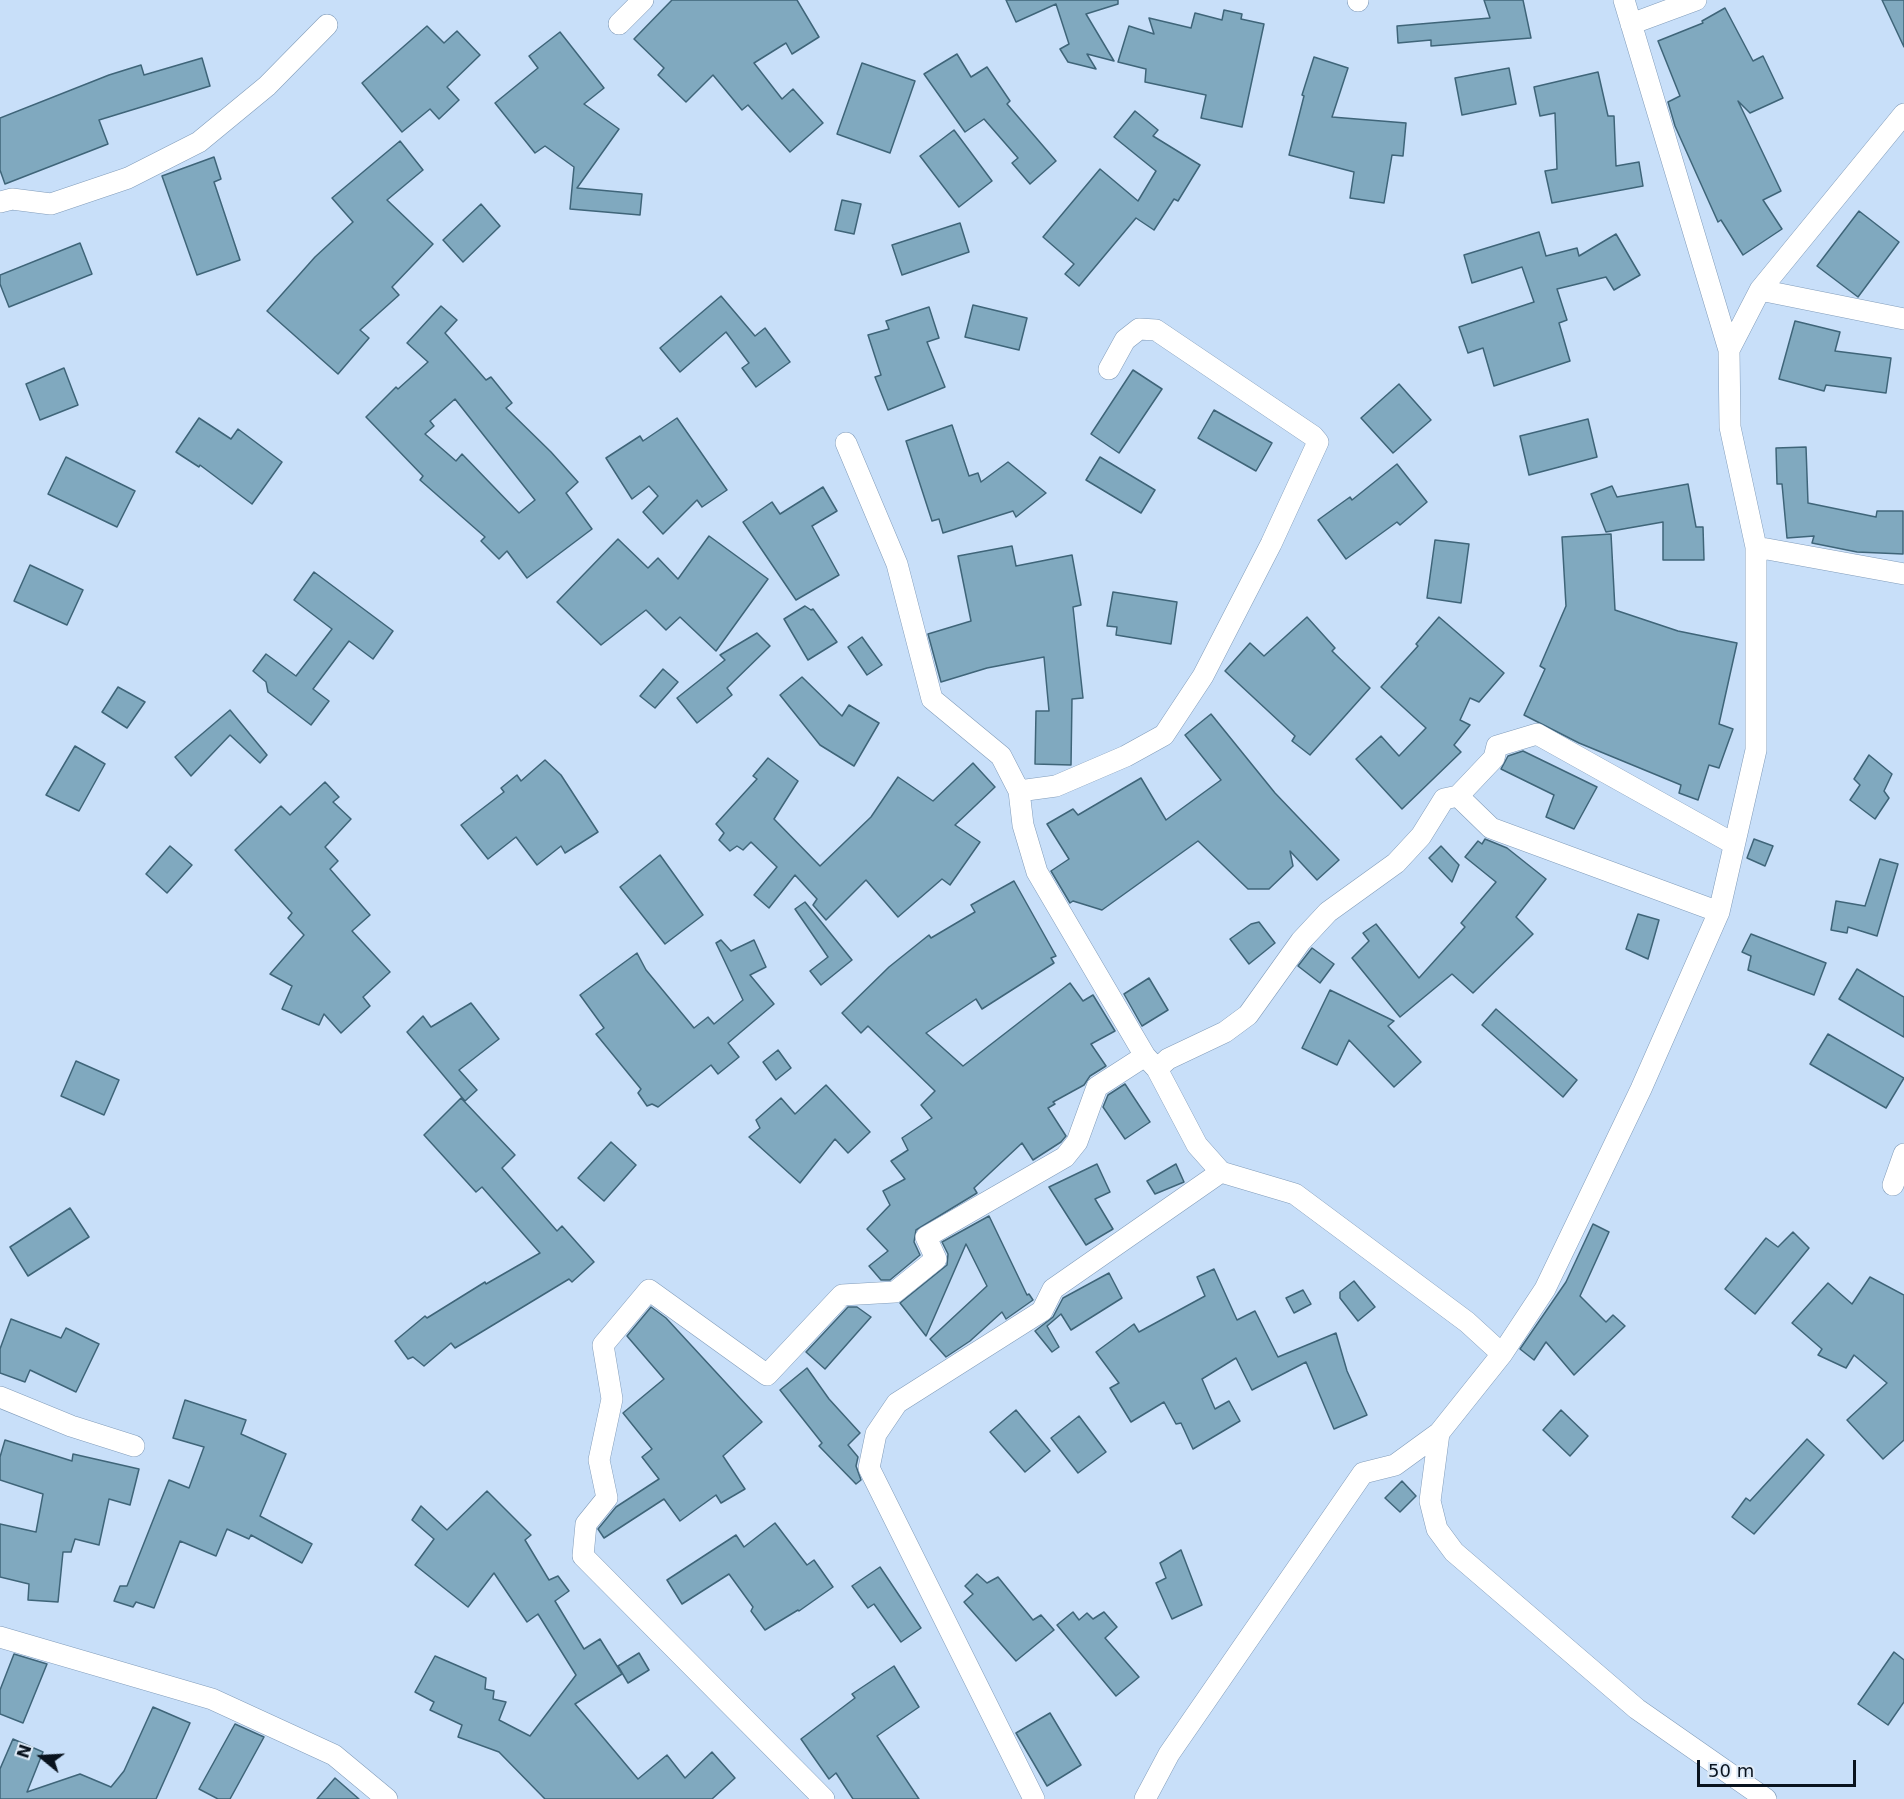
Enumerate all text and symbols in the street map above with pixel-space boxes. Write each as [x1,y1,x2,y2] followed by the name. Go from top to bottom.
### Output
[12,1727,72,1787] north arrow
[13,1742,36,1761] text: N
[1700,1748,1859,1786] scale bar
[1708,1760,1754,1781] text: 50 m

